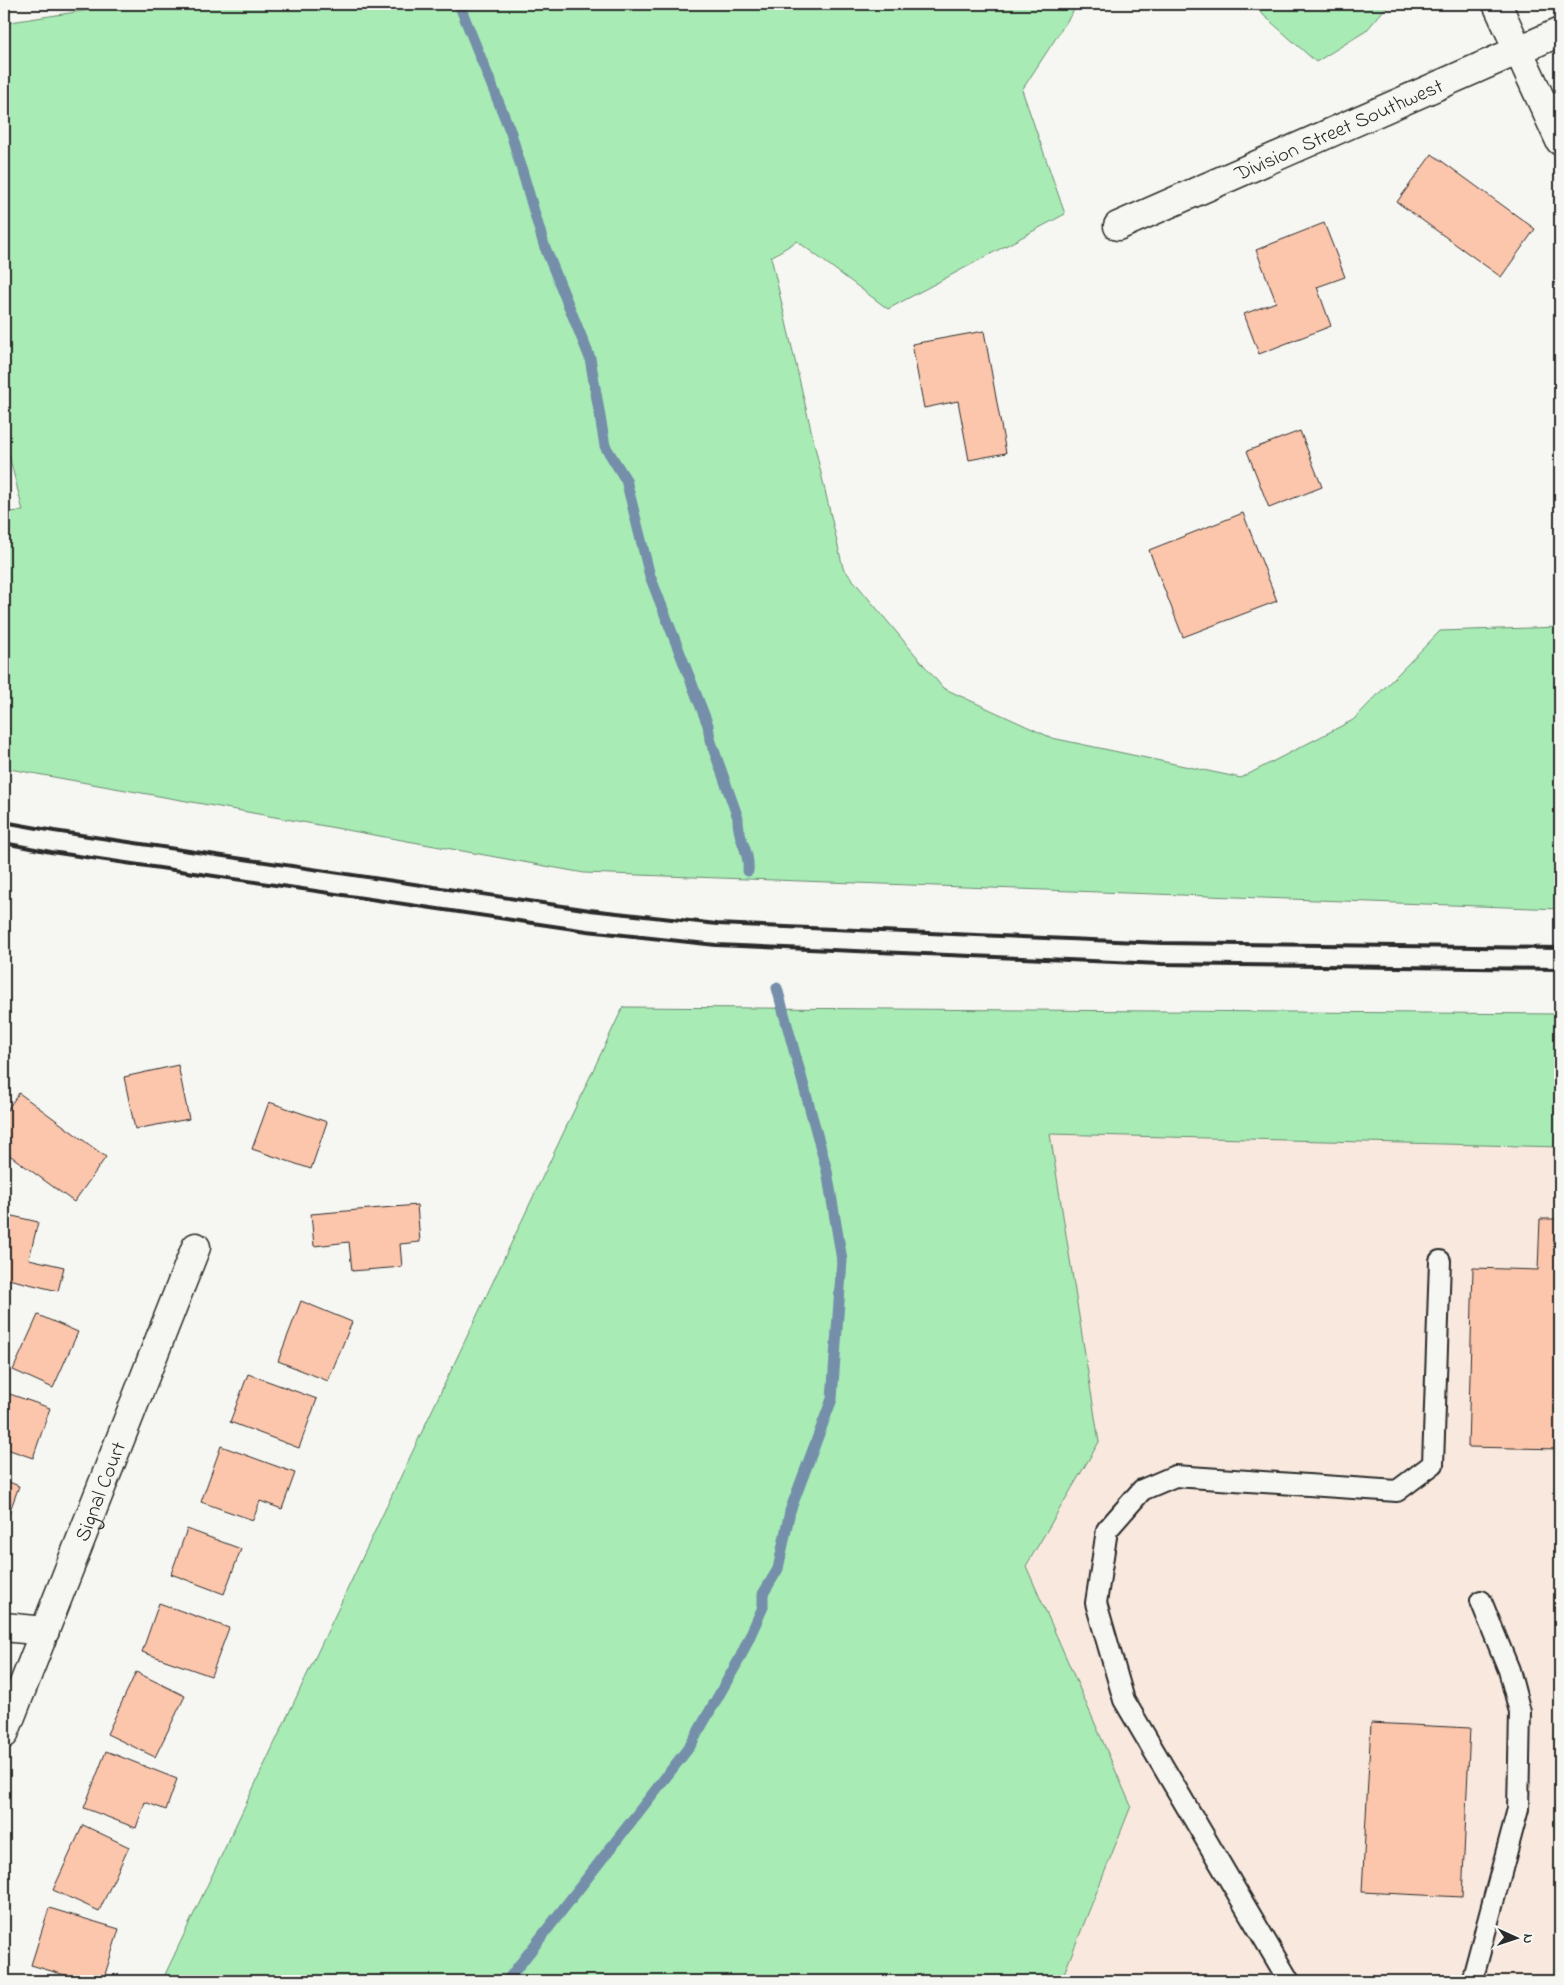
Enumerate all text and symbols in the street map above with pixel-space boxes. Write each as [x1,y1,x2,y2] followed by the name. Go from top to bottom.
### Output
[1230,72,1448,190] street label: Division Street Southwest
[68,1437,135,1546] street label: Signal Court
[1492,1912,1542,1962] north arrow
[1517,1933,1538,1944] text: N

